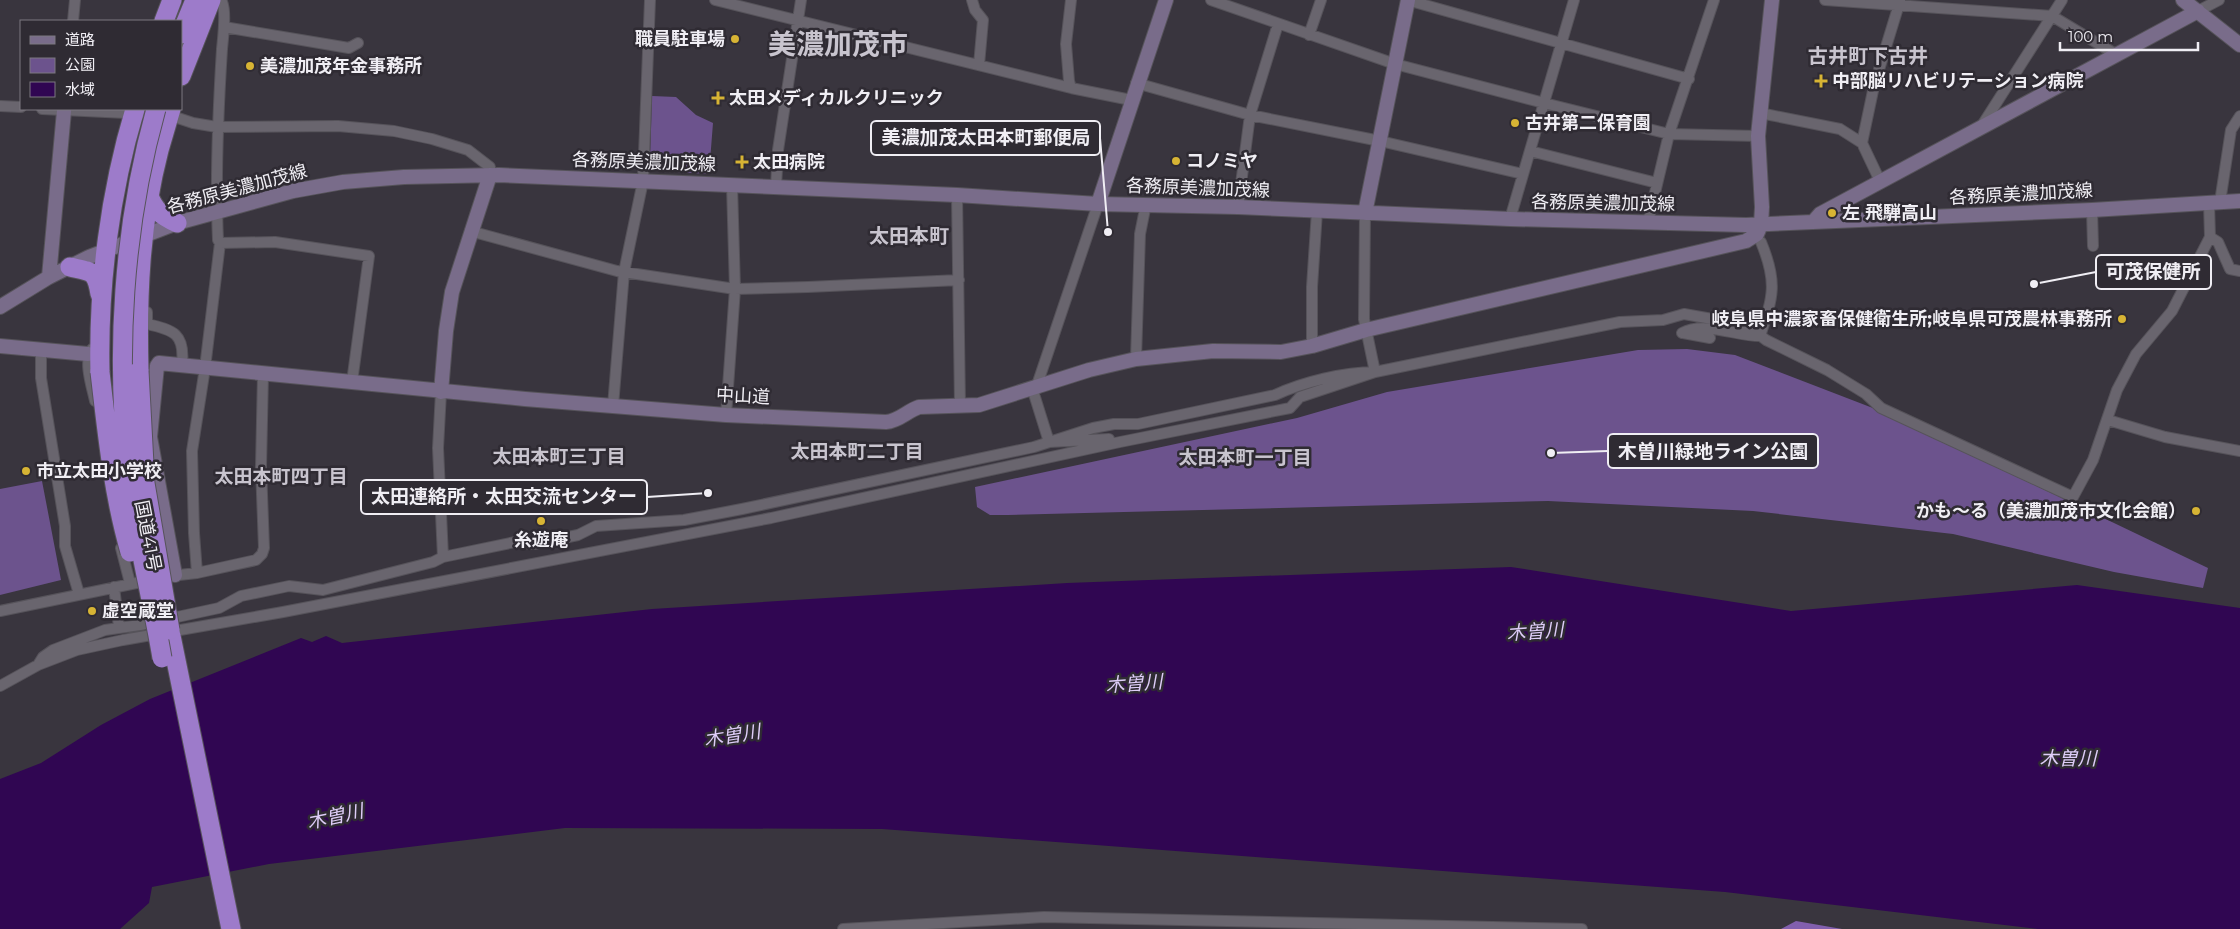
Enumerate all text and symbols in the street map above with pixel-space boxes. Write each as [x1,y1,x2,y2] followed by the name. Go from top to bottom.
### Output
[20,20,182,110] legend
[2060,20,2198,52] scale bar
[768,27,908,61] district label: 美濃加茂市
[2068,27,2113,46] text: 100 m
[635,28,725,50] place label: 職員駐車場
[65,30,95,49] text: 道路
[729,33,741,45] marker: 職員駐車場
[1808,44,1928,68] district label: 古井町下古井
[65,55,95,74] text: 公園
[260,55,422,77] place label: 美濃加茂年金事務所
[244,60,256,72] marker: 美濃加茂年金事務所
[1832,70,2084,92] place label: 中部脳リハビリテーション病院
[1814,74,1828,88] marker: 中部脳リハビリテーション病院
[65,80,95,99] text: 水域
[729,87,944,109] place label: 太田メディカルクリニック
[711,91,725,105] marker: 太田メディカルクリニック
[1525,112,1651,134] place label: 古井第二保育園
[1509,117,1521,129] marker: 古井第二保育園
[871,121,1100,155] callout: 美濃加茂太田本町郵便局
[881,126,1091,149] text: 美濃加茂太田本町郵便局
[572,148,716,176] street label: 各務原美濃加茂線
[1186,150,1258,172] place label: コノミヤ
[753,151,825,173] place label: 太田病院
[735,155,749,169] marker: 太田病院
[1170,155,1182,167] marker: コノミヤ
[165,160,309,218] street label: 各務原美濃加茂線
[1126,174,1270,202] street label: 各務原美濃加茂線
[1949,179,2093,209] street label: 各務原美濃加茂線
[1531,191,1675,215] street label: 各務原美濃加茂線
[1842,202,1937,224] place label: 左 飛騨高山
[1826,207,1838,219] marker: 左 飛騨高山
[869,224,949,248] district label: 太田本町
[2096,255,2211,289] callout: 可茂保健所
[2105,260,2201,283] text: 可茂保健所
[1711,308,2112,330] place label: 岐阜県中濃家畜保健衛生所;岐阜県可茂農林事務所
[2116,313,2128,325] marker: 岐阜県中濃家畜保健衛生所;岐阜県可茂農林事務所
[715,384,771,408] street label: 中山道
[1608,434,1818,468] callout: 木曽川緑地ライン公園
[790,440,924,463] district label: 太田本町二丁目
[1618,440,1808,463] text: 木曽川緑地ライン公園
[492,445,626,468] district label: 太田本町三丁目
[1178,446,1312,469] district label: 太田本町一丁目
[36,460,162,482] place label: 市立太田小学校
[20,465,32,477] marker: 市立太田小学校
[214,465,348,488] district label: 太田本町四丁目
[361,480,647,514] callout: 太田連絡所・太田交流センター
[371,485,637,508] text: 太田連絡所・太田交流センター
[130,499,166,573] street label: 国道41号
[1916,500,2186,522] place label: かも～る（美濃加茂市文化会館）
[2190,505,2202,517] marker: かも～る（美濃加茂市文化会館）
[535,515,547,527] marker: 糸遊庵
[514,529,568,551] place label: 糸遊庵
[102,600,174,622] place label: 虚空蔵堂
[86,605,98,617] marker: 虚空蔵堂
[1506,618,1566,645] water label: 木曽川
[1105,670,1165,697] water label: 木曽川
[702,719,764,751] water label: 木曽川
[2039,747,2098,770] water label: 木曽川
[305,799,367,834] water label: 木曽川

